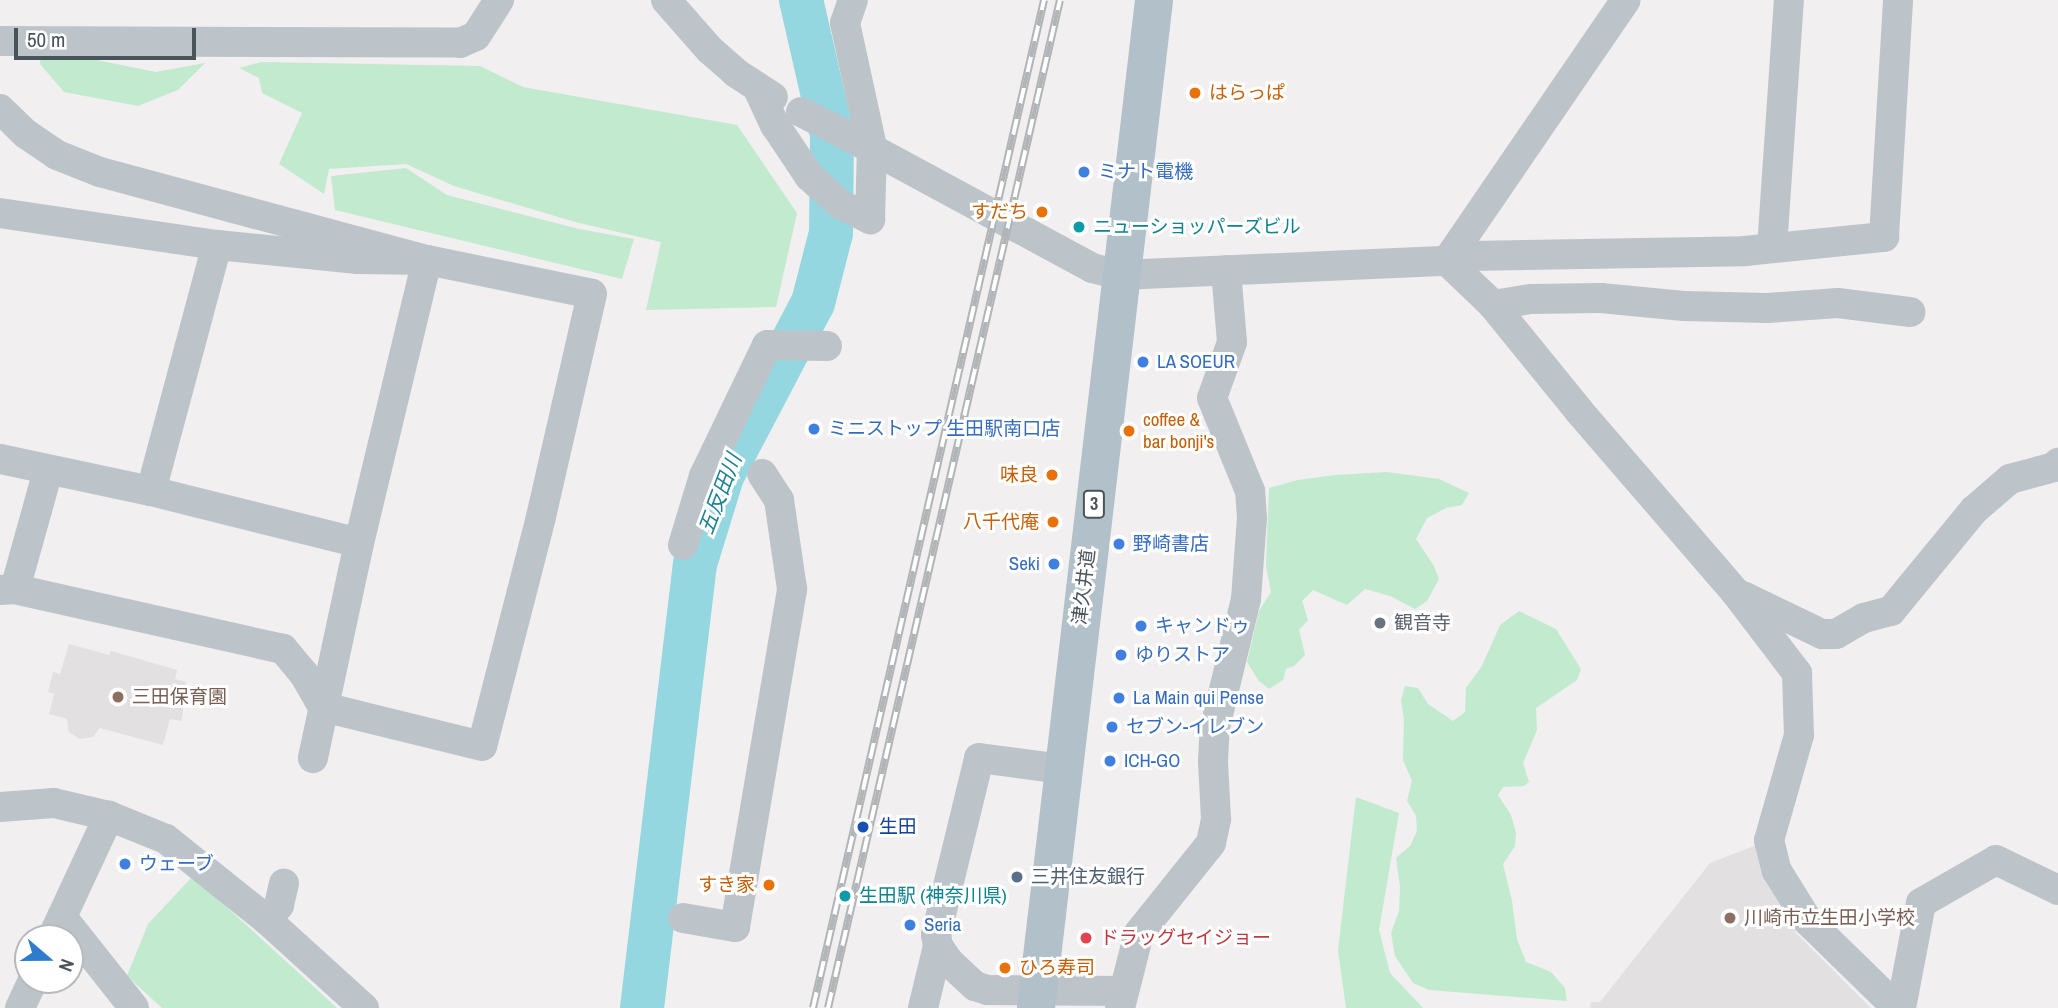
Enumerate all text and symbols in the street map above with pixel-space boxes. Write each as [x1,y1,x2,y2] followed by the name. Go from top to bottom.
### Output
[18,14,200,58] scale bar
[27,25,65,54] text: 50 m
[1209,82,1285,104] place label: はらっぱ
[1187,85,1203,101] marker: はらっぱ
[1098,161,1193,183] place label: ミナト電機
[1076,164,1092,180] marker: ミナト電機
[971,201,1028,223] place label: すだち
[1034,204,1050,220] marker: すだち
[1093,216,1302,238] place label: ニューショッパーズビル
[1071,219,1087,235] marker: ニューショッパーズビル
[1157,351,1236,373] place label: LA SOEUR
[1135,354,1151,370] marker: LA SOEUR
[1143,409,1214,453] place label: coffee & bar bonji's
[828,418,1060,440] place label: ミニストップ 生田駅南口店
[806,421,822,437] marker: ミニストップ 生田駅南口店
[1121,423,1137,439] marker: coffee & bar bonji's
[693,450,747,538] water label: 五反田川
[1000,464,1038,486] place label: 味良
[1044,467,1060,483] marker: 味良
[1082,490,1106,518] road number: 3
[963,511,1039,533] place label: 八千代庵
[1045,514,1061,530] marker: 八千代庵
[1133,533,1209,555] place label: 野崎書店
[1111,536,1127,552] marker: 野崎書店
[1068,548,1100,626] street label: 津久井道
[1009,553,1040,575] place label: Seki
[1046,556,1062,572] marker: Seki
[1394,612,1451,634] place label: 観音寺
[1155,615,1250,637] place label: キャンドゥ
[1372,615,1388,631] marker: 観音寺
[1133,618,1149,634] marker: キャンドゥ
[1135,644,1230,666] place label: ゆりストア
[1113,647,1129,663] marker: ゆりストア
[132,686,227,708] place label: 三田保育園
[1133,687,1264,709] place label: La Main qui Pense
[110,689,126,705] marker: 三田保育園
[1111,690,1127,706] marker: La Main qui Pense
[1126,716,1264,738] place label: セブン-イレブン
[1104,719,1120,735] marker: セブン-イレブン
[1124,750,1180,772] place label: ICH-GO
[1102,753,1118,769] marker: ICH-GO
[879,816,917,838] place label: 生田
[853,817,873,837] marker: 生田
[139,853,215,875] place label: ウェーブ
[117,856,133,872] marker: ウェーブ
[1031,866,1145,888] place label: 三井住友銀行
[1009,869,1025,885] marker: 三井住友銀行
[698,874,755,896] place label: すき家
[761,877,777,893] marker: すき家
[859,885,1007,907] place label: 生田駅 (神奈川県)
[837,888,853,904] marker: 生田駅 (神奈川県)
[1744,907,1915,929] place label: 川崎市立生田小学校
[1722,910,1738,926] marker: 川崎市立生田小学校
[924,914,961,936] place label: Seria
[902,917,918,933] marker: Seria
[14,924,84,994] north arrow
[1100,927,1271,949] place label: ドラッグセイジョー
[1078,930,1094,946] marker: ドラッグセイジョー
[53,956,81,975] text: N
[1019,957,1095,979] place label: ひろ寿司
[997,960,1013,976] marker: ひろ寿司

